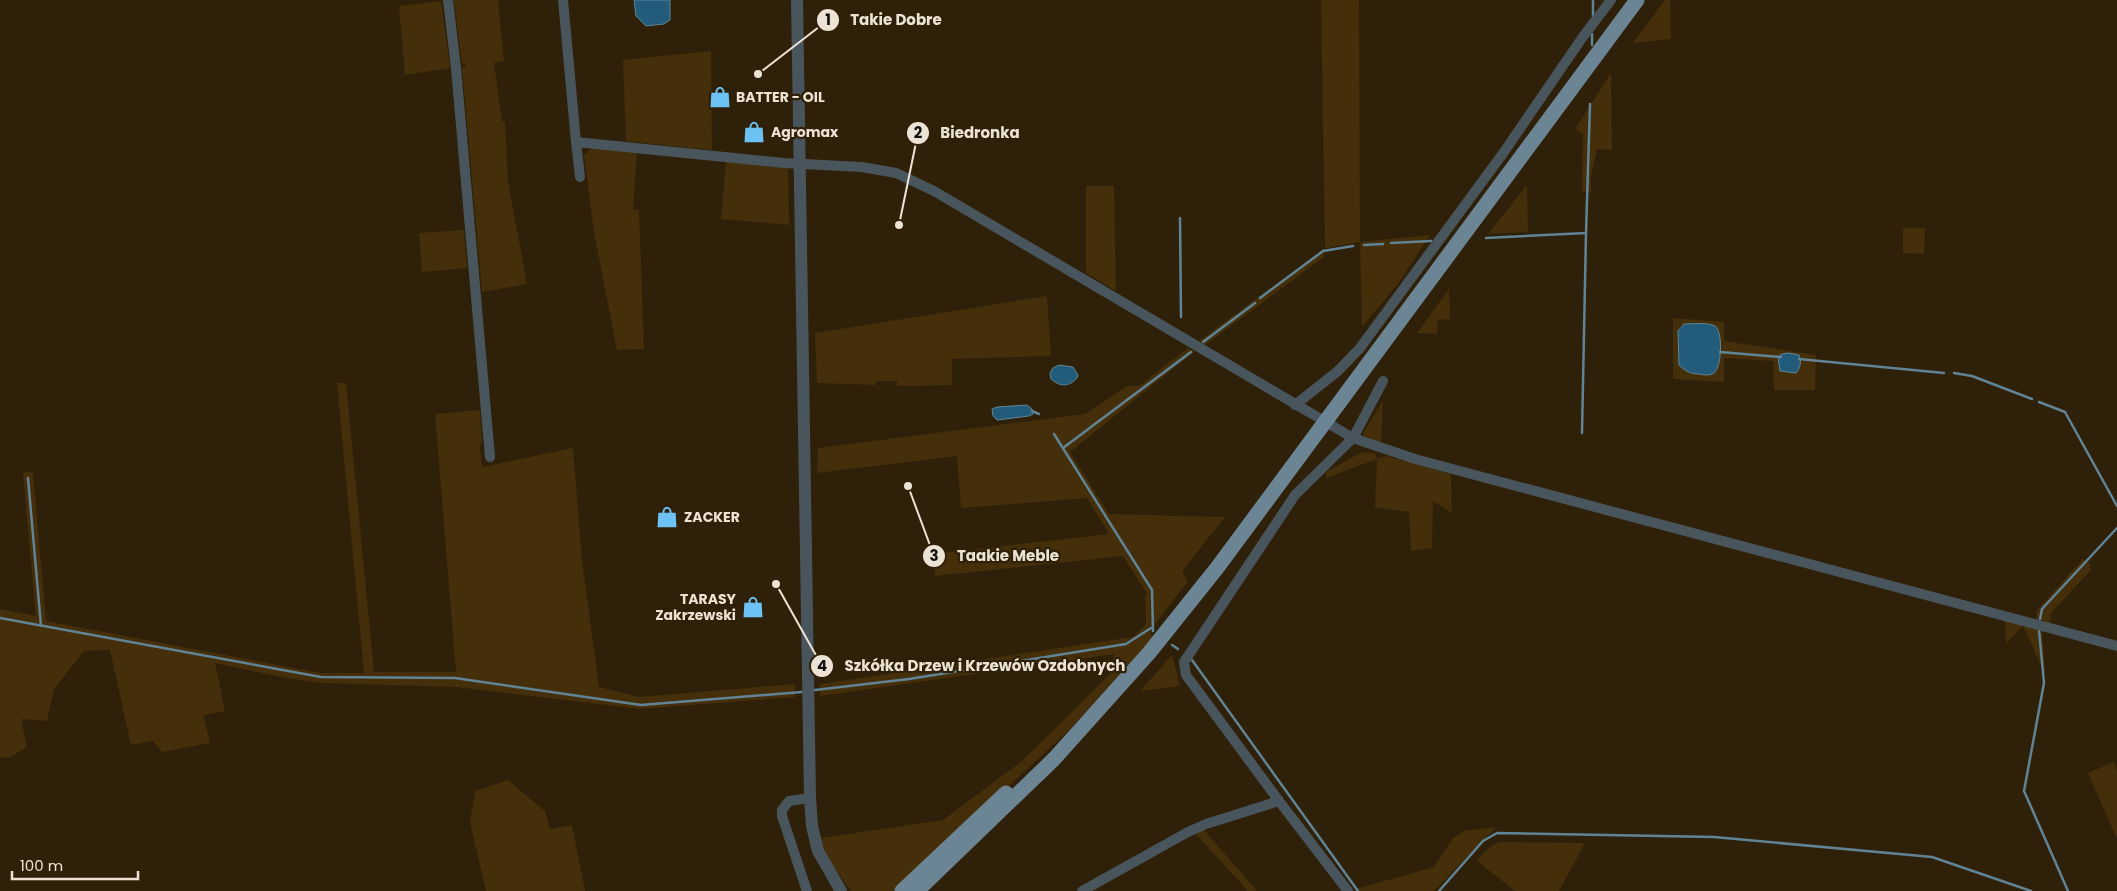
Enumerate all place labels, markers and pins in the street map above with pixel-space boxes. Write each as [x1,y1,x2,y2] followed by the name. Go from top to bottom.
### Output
[816,5,952,35] callout: Takie Dobre
[707,84,733,110] shop icon: BATTER - OIL
[736,87,825,107] place label: BATTER - OIL
[906,118,1030,148] callout: Biedronka
[741,119,767,145] shop icon: Agromax
[771,122,839,142] place label: Agromax
[654,504,680,530] shop icon: ZACKER
[684,507,740,527] place label: ZACKER
[922,541,1069,571] callout: Taakie Meble
[655,589,737,625] place label: TARASY Zakrzewski
[740,594,766,620] shop icon: TARASY Zakrzewski
[809,651,1135,681] callout: Szkółka Drzew i Krzewów Ozdobnych

